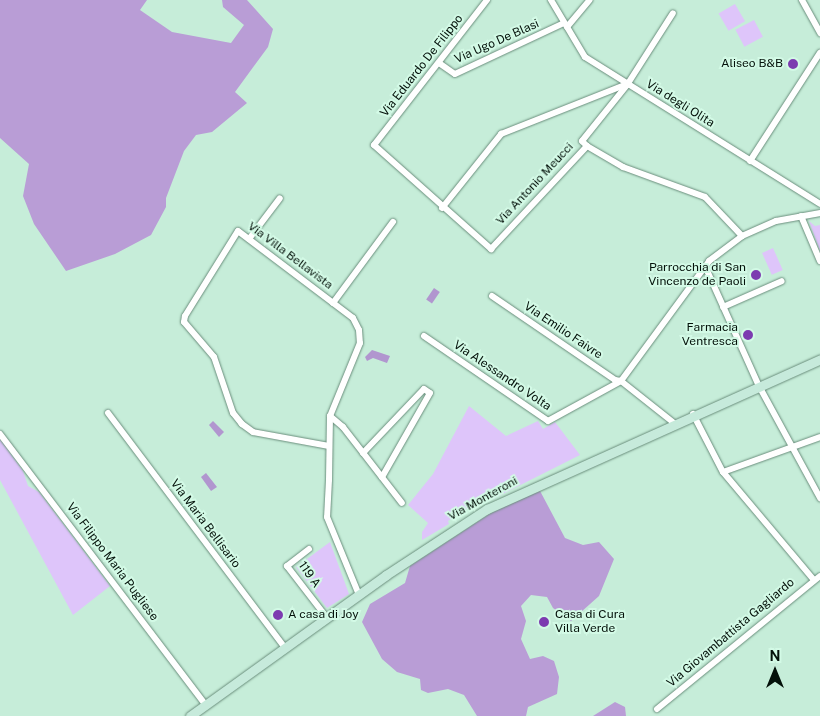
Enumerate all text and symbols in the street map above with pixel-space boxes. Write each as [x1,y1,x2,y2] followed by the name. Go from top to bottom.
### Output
[378,12,466,120] street label: Via Eduardo De Filippo
[453,17,541,67] street label: Via Ugo De Blasi
[721,57,783,71] place label: Aliseo B&B
[787,58,799,70] marker: Aliseo B&B
[643,77,717,131] street label: Via degli Olita
[493,140,577,228] street label: Via Antonio Meucci
[245,219,335,293] street label: Via Villa Bellavista
[648,261,746,289] place label: Parrocchia di San Vincenzo de Paoli
[750,269,762,281] marker: Parrocchia di San Vincenzo de Paoli
[521,299,605,363] street label: Via Emilio Faivre
[682,321,738,349] place label: Farmacia Ventresca
[742,329,754,341] marker: Farmacia Ventresca
[450,338,554,414] street label: Via Alessandro Volta
[446,474,520,524] street label: Via Monteroni
[167,477,243,571] street label: Via Maria Bellisario
[63,500,161,624] street label: Via Filippo Maria Pugliese
[295,559,323,591] street label: 119 A
[664,575,798,691] street label: Via Giovambattista Gagliardo
[288,608,359,622] place label: A casa di Joy
[555,608,625,636] place label: Casa di Cura Villa Verde
[272,609,284,621] marker: A casa di Joy
[537,615,551,629] marker: Casa di Cura Villa Verde
[750,646,800,696] north arrow
[770,648,780,664] text: N

